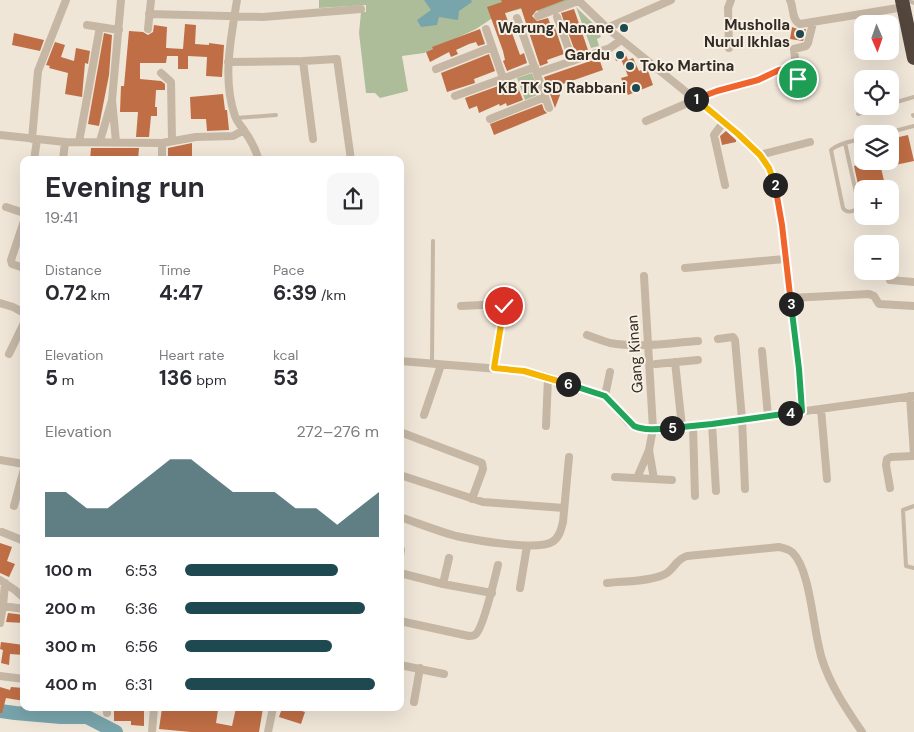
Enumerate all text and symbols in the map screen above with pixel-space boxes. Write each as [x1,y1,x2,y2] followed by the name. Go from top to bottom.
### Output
[704,15,790,52] place label: Musholla Nurul Ikhlas
[854,15,899,60] north arrow
[854,15,899,280] map controls
[498,18,614,38] place label: Warung Nanane
[618,22,630,34] marker: Warung Nanane
[794,28,806,40] marker: Musholla Nurul Ikhlas
[564,45,610,65] place label: Gardu
[614,49,626,61] marker: Gardu
[640,56,734,76] place label: Toko Martina
[777,58,819,100] pin
[624,60,636,72] marker: Toko Martina
[784,65,812,93] icon: arrive
[854,70,899,115] button: locate
[498,78,626,98] place label: KB TK SD Rabbani
[630,82,642,94] marker: KB TK SD Rabbani
[684,86,708,112] pin: 1
[694,90,699,108] text: 1
[854,125,899,170] button: layers
[45,169,205,206] text: Evening run
[762,172,788,198] pin: 2
[327,173,379,225] button: share
[771,176,780,194] text: 2
[854,180,899,225] button: +
[45,207,78,228] text: 19:41
[854,235,899,280] button: −
[45,261,102,279] text: Distance
[159,261,191,279] text: Time
[273,261,304,279] text: Pace
[45,279,87,307] text: 0.72
[159,279,203,307] text: 4:47
[273,279,317,307] text: 6:39
[483,285,525,327] pin
[87,286,110,304] text: km
[317,286,346,304] text: /km
[490,292,518,320] icon: check
[778,292,804,316] pin: 3
[787,295,796,313] text: 3
[622,314,648,394] street label: Gang Kinan
[45,346,103,364] text: Elevation
[159,346,224,364] text: Heart rate
[273,346,298,364] text: kcal
[45,364,58,392] text: 5
[159,364,193,392] text: 136
[273,364,299,392] text: 53
[58,371,74,389] text: m
[193,371,226,389] text: bpm
[556,372,580,396] pin: 6
[564,375,573,393] text: 6
[778,400,802,426] pin: 4
[786,404,795,422] text: 4
[660,416,684,440] pin: 5
[668,419,677,437] text: 5
[45,421,112,442] text: Elevation
[296,421,379,442] text: 272–276 m
[45,560,92,581] text: 100 m
[125,560,158,581] text: 6:53
[45,598,96,619] text: 200 m
[125,598,158,619] text: 6:36
[45,636,96,657] text: 300 m
[125,636,158,657] text: 6:56
[45,674,97,695] text: 400 m
[125,674,152,695] text: 6:31

